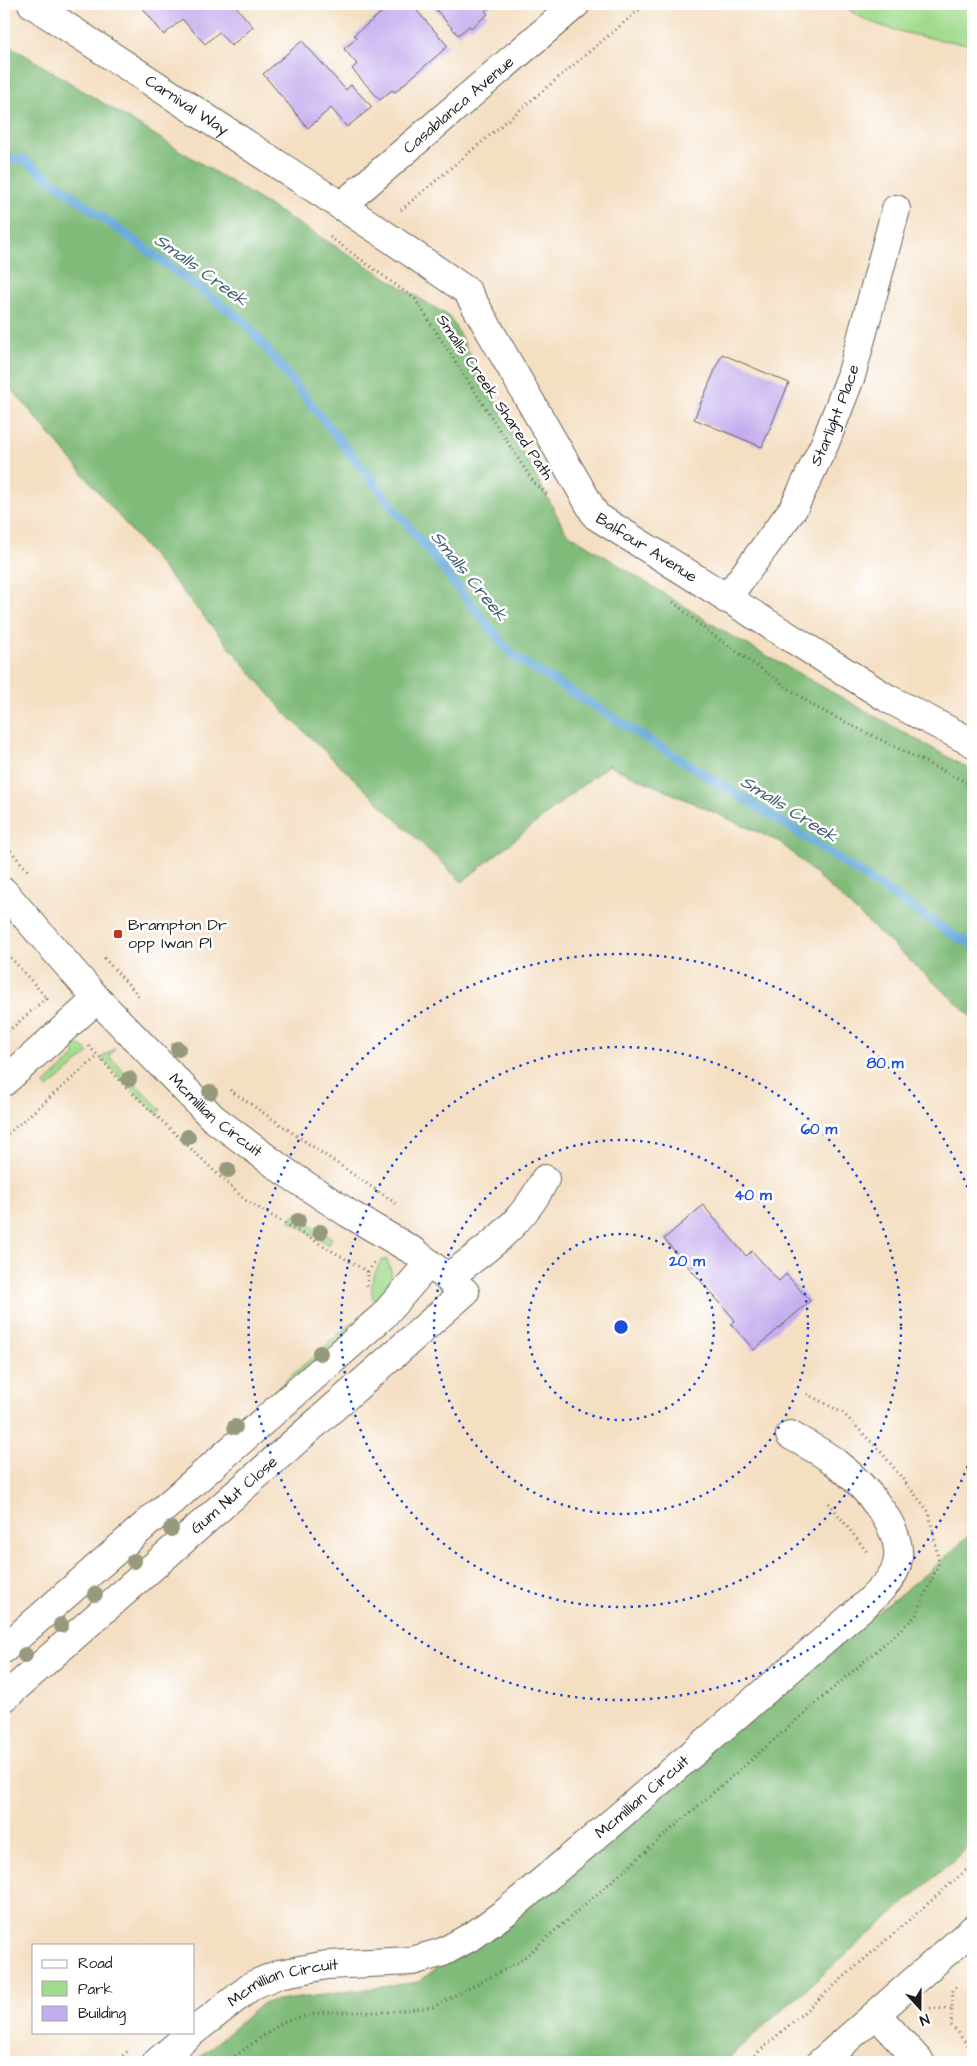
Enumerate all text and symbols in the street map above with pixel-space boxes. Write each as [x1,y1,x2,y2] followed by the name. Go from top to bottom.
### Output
[398,51,519,159] street label: Casablanca Avenue
[141,70,233,142] street label: Carnival Way
[149,228,254,313] water label: Smalls Creek
[431,310,559,484] street label: Smalls Creek Shared Path
[805,362,865,470] street label: Starlight Place
[591,507,702,588] street label: Balfour Avenue
[425,525,514,627] water label: Smalls Creek
[736,769,843,849] water label: Smalls Creek
[128,914,227,954] place label: Brampton Dr opp Iwan Pl
[112,928,124,940] marker: Brampton Dr opp Iwan Pl
[867,1053,904,1074] text: 80 m
[164,1068,267,1162] street label: Mcmillian Circuit
[801,1119,838,1140] text: 60 m
[734,1185,772,1206] text: 40 m
[668,1251,705,1272] text: 20 m
[612,1318,630,1336] centre of rings
[186,1451,282,1539] street label: Gum Nut Close
[590,1750,694,1844] street label: Mcmillian Circuit
[32,1944,195,2034] legend
[78,1953,113,1974] text: Road
[223,1953,339,2012] street label: Mcmillian Circuit
[78,1979,113,2000] text: Park
[894,1984,944,2034] north arrow
[78,2003,126,2025] text: Building
[916,2008,932,2030] text: N

